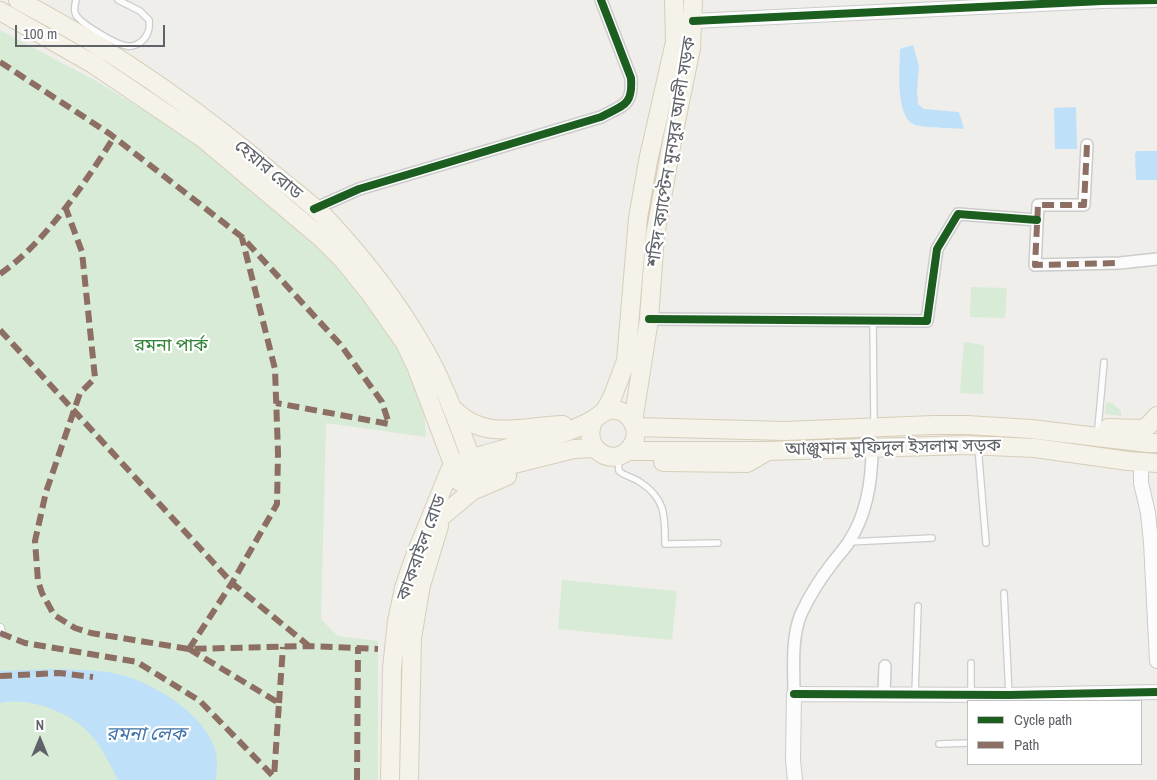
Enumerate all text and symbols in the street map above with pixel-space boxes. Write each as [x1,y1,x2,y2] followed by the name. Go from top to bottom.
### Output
[18,15,168,47] scale bar
[23,23,57,44] text: 100 m
[643,35,701,269] street label: শহিদ ক্যাপ্টেন মুনসুর আলী সড়ক
[230,135,306,205] street label: হেয়ার রোড
[134,335,208,357] park label: রমনা পার্ক
[785,435,1001,461] street label: আঞ্জুমান মুফিদুল ইসলাম সড়ক
[393,492,451,604] street label: কাকরাইল রোড
[967,700,1142,765] legend
[1014,709,1072,730] text: Cycle path
[15,715,65,765] north arrow
[36,716,44,734] text: N
[106,724,186,746] water label: রমনা লেক
[1014,734,1039,755] text: Path

